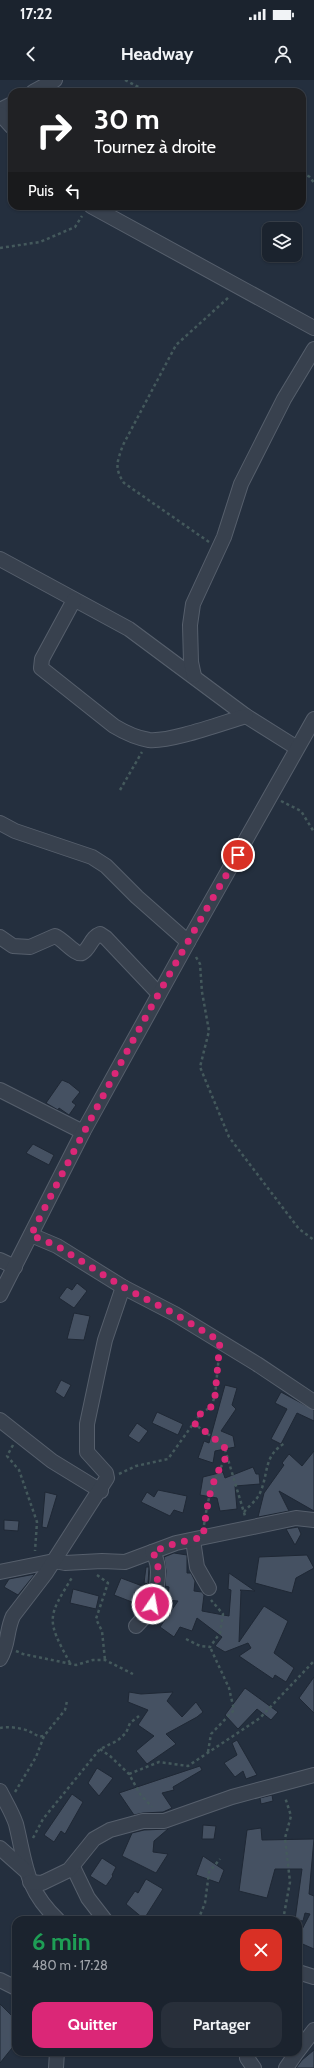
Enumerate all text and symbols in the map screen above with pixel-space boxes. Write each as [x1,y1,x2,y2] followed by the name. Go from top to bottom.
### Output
[20,5,52,23] text: 17:22
[20,43,42,65] icon: back
[121,43,193,65] text: Headway
[272,43,294,65] icon: person
[94,102,160,136] text: 30 m
[28,104,80,156] icon: right
[94,136,216,158] text: Tournez à droite
[62,180,84,202] icon: left
[28,182,54,200] text: Puis
[262,222,302,262] map controls
[262,222,302,262] button: layers
[221,838,255,872] pin
[227,844,249,866] icon: arrive
[131,1583,173,1625] position arrow
[32,1927,91,1956] text: 6 min
[240,1929,282,1971] button: close
[32,1957,108,1973] text: 480 m · 17:28
[32,2002,153,2048] button: Quitter
[161,2002,282,2048] button: Partager

